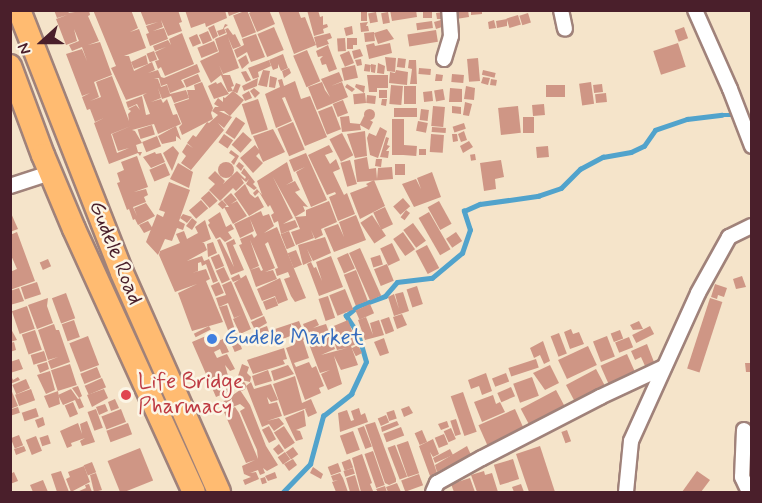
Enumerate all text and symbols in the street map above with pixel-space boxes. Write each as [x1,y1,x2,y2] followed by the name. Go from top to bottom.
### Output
[12,12,72,72] north arrow
[13,40,36,57] text: N
[82,197,148,309] street label: Gudele Road
[224,326,364,352] place label: Gudele Market
[205,332,219,346] marker: Gudele Market
[138,369,241,420] place label: Life Bridge Pharmacy
[119,388,133,402] marker: Life Bridge Pharmacy

